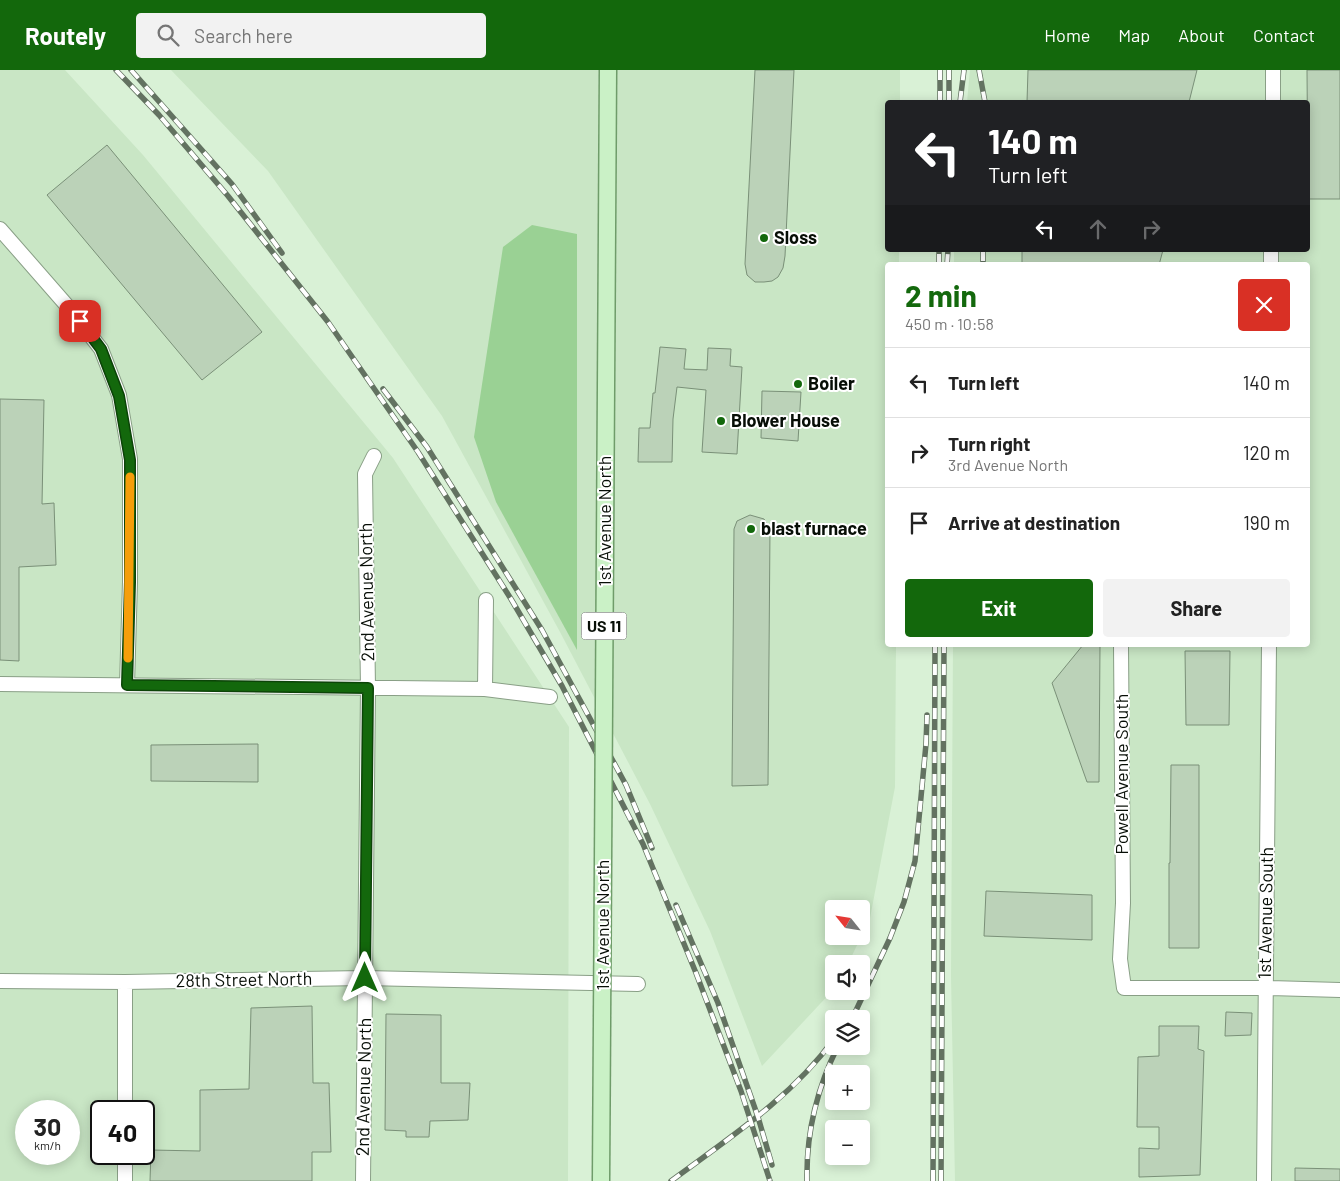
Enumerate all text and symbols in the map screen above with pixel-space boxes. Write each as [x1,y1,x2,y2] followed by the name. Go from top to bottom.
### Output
[136,13,486,58] search box
[25,21,106,50] text: Routely
[154,21,182,49] icon: search
[194,24,293,47] text: Search here
[1044,24,1090,46] text: Home
[1118,24,1150,46] text: Map
[1178,24,1225,46] text: About
[1253,24,1315,46] text: Contact
[988,119,1078,161] text: 140 m
[905,120,970,185] icon: left
[988,161,1068,187] text: Turn left
[1031,215,1059,243] icon: left
[1084,215,1112,243] icon: ahead
[1137,215,1165,243] icon: right
[774,226,817,248] place label: Sloss
[758,232,770,244] marker: Sloss
[905,277,977,313] text: 2 min
[1238,279,1290,331] button: close
[59,300,101,342] pin
[66,307,94,335] icon: arrive
[905,314,994,333] text: 450 m · 10:58
[905,369,933,397] icon: left
[948,371,1019,394] text: Turn left
[1243,371,1290,394] text: 140 m
[808,372,855,394] place label: Boiler
[792,378,804,390] marker: Boiler
[731,409,840,431] place label: Blower House
[715,415,727,427] marker: Blower House
[948,432,1030,455] text: Turn right
[905,439,933,467] icon: right
[1243,441,1290,464] text: 120 m
[948,455,1068,474] text: 3rd Avenue North
[593,456,615,586] street label: 1st Avenue North
[905,509,933,537] icon: arrive
[948,511,1120,534] text: Arrive at destination
[1243,511,1290,534] text: 190 m
[761,517,867,539] place label: blast furnace
[354,523,378,661] street label: 2nd Avenue North
[745,523,757,535] marker: blast furnace
[905,579,1093,637] button: Exit
[1103,579,1290,637] button: Share
[582,612,626,640] road number: US 11
[1110,694,1132,854] street label: Powell Avenue South
[1253,847,1277,979] street label: 1st Avenue South
[591,860,613,990] street label: 1st Avenue North
[825,900,870,945] north arrow
[825,900,870,1165] map controls
[338,951,390,1003] position arrow
[825,955,870,1000] button: sound
[175,967,312,991] street label: 28th Street North
[825,1010,870,1055] button: layers
[351,1018,375,1156] street label: 2nd Avenue North
[825,1065,870,1110] button: +
[90,1100,155,1165] speed limit sign: 40
[34,1111,61,1141] text: 30
[825,1120,870,1165] button: −
[34,1138,61,1152] text: km/h

